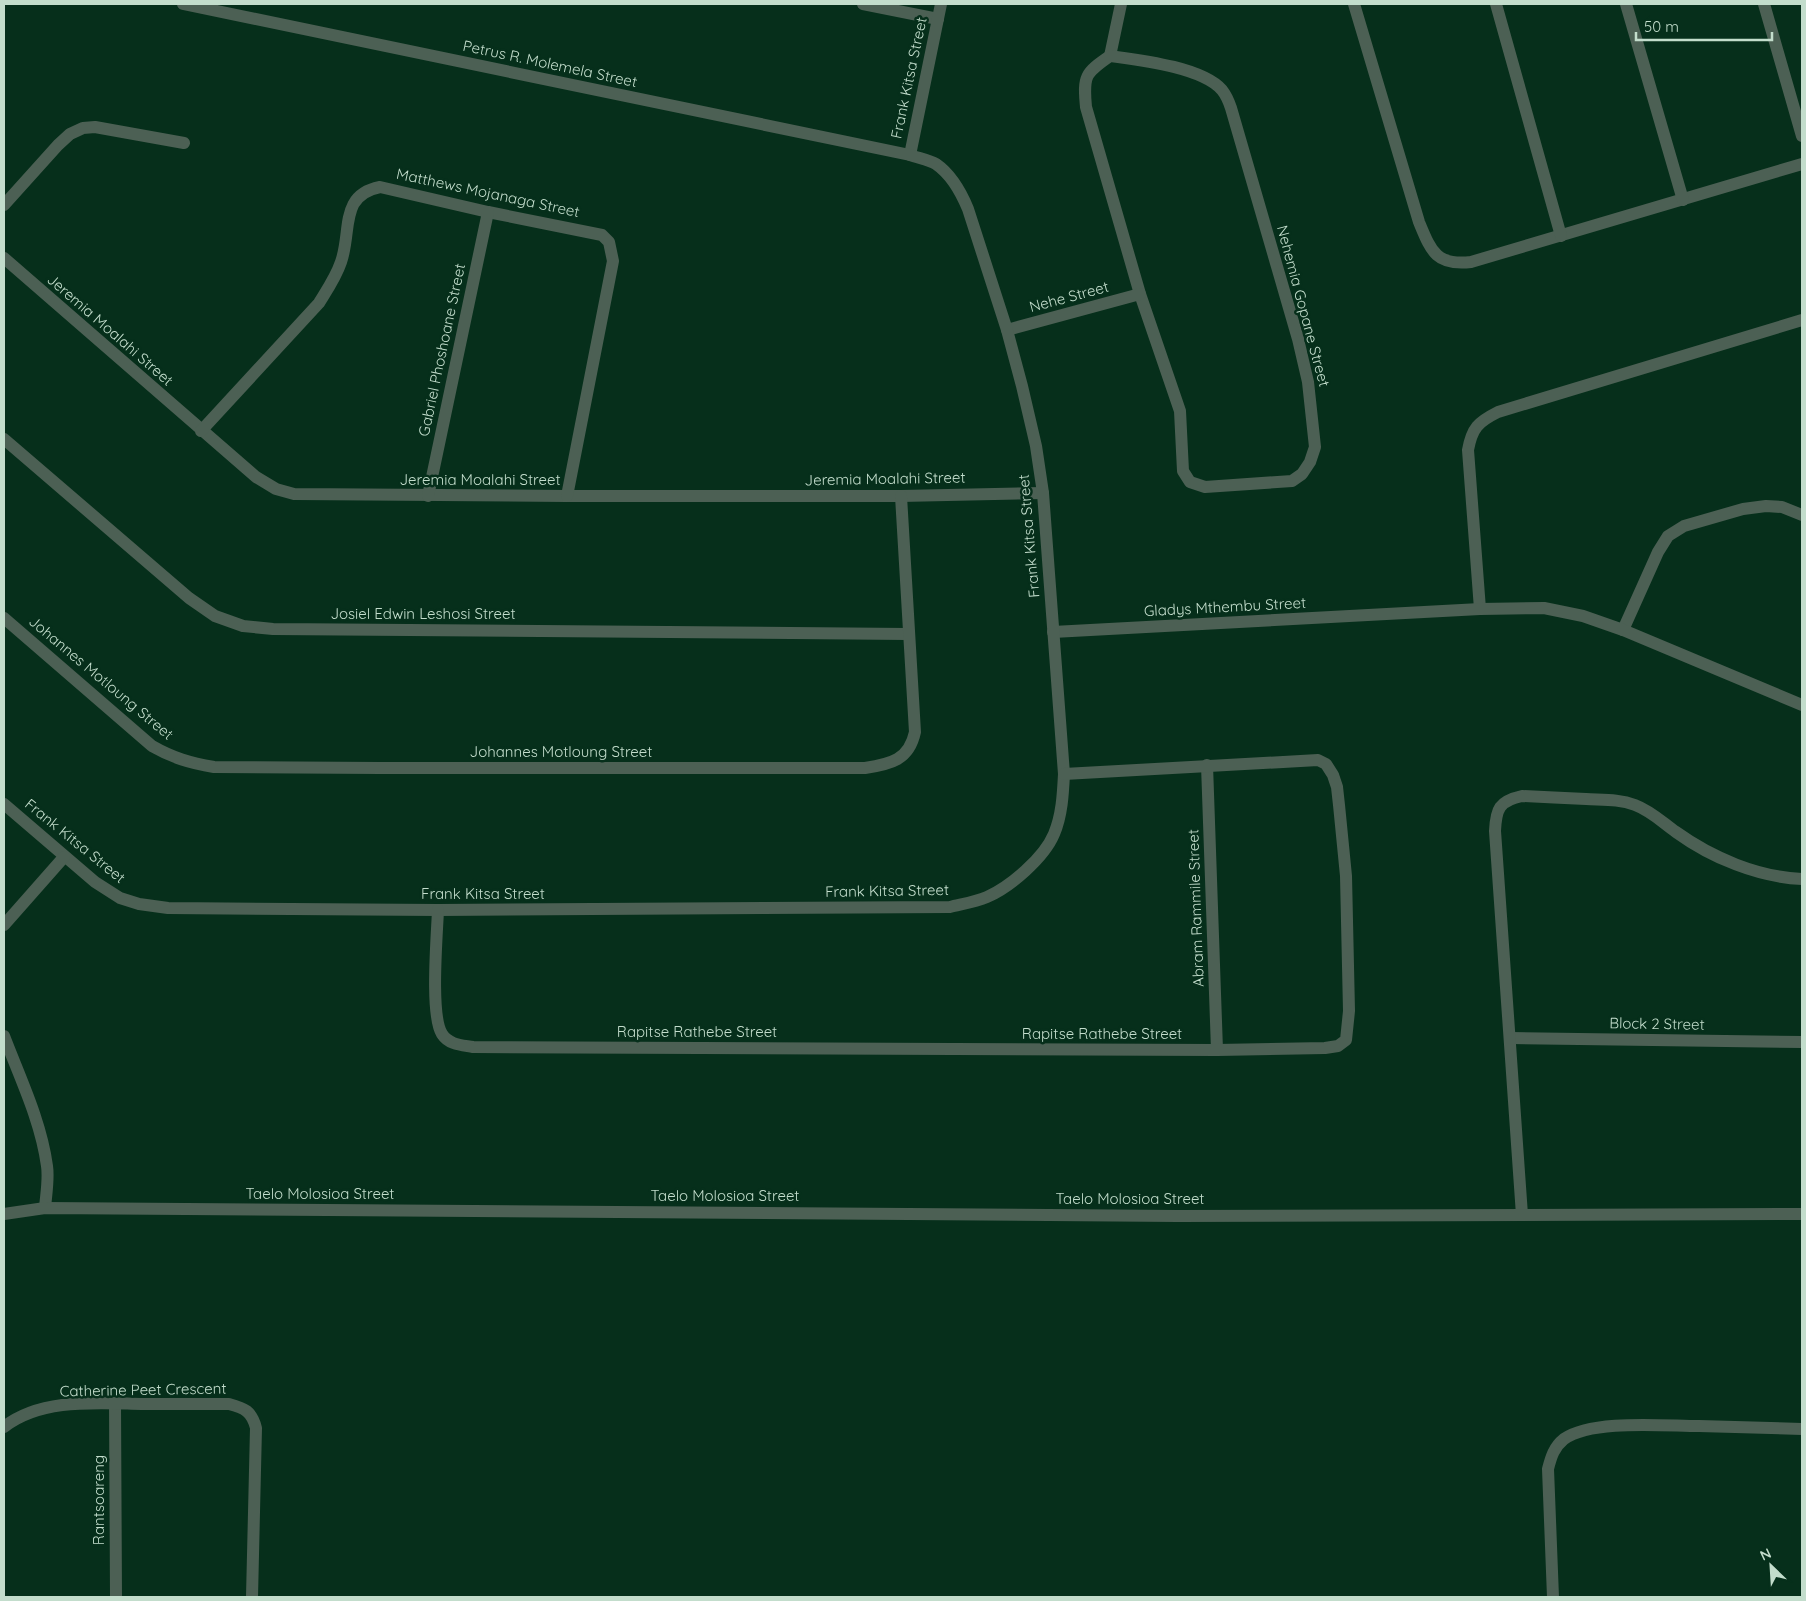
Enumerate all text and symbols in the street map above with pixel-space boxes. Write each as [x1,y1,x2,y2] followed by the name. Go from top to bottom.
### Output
[1636,10,1772,42] scale bar
[886,15,931,140] street label: Frank Kitsa Street
[1644,17,1679,36] text: 50 m
[461,36,639,91] street label: Petrus R. Molemela Street
[395,164,581,221] street label: Matthews Mojanaga Street
[1273,223,1334,389] street label: Nehemia Gopane Street
[414,262,469,438] street label: Gabriel Phoshoane Street
[43,270,177,390] street label: Jeremia Moalahi Street
[1027,277,1111,316] street label: Nehe Street
[804,468,966,489] street label: Jeremia Moalahi Street
[400,470,560,489] street label: Jeremia Moalahi Street
[1014,474,1043,599] street label: Frank Kitsa Street
[1143,593,1307,620] street label: Gladys Mthembu Street
[330,604,516,623] street label: Josiel Edwin Leshosi Street
[25,612,177,744] street label: Johannes Motloung Street
[470,742,652,761] street label: Johannes Motloung Street
[21,794,129,887] street label: Frank Kitsa Street
[1183,829,1208,987] street label: Abram Rammile Street
[825,880,949,901] street label: Frank Kitsa Street
[421,884,545,903] street label: Frank Kitsa Street
[1609,1013,1705,1034] street label: Block 2 Street
[617,1022,777,1041] street label: Rapitse Rathebe Street
[1022,1024,1182,1043] street label: Rapitse Rathebe Street
[246,1184,394,1203] street label: Taelo Molosioa Street
[651,1186,799,1205] street label: Taelo Molosioa Street
[1056,1189,1204,1208] street label: Taelo Molosioa Street
[59,1379,227,1400] street label: Catherine Peet Crescent
[89,1455,108,1545] street label: Rantsoareng
[1746,1541,1796,1591] north arrow
[1757,1544,1774,1565] text: N

